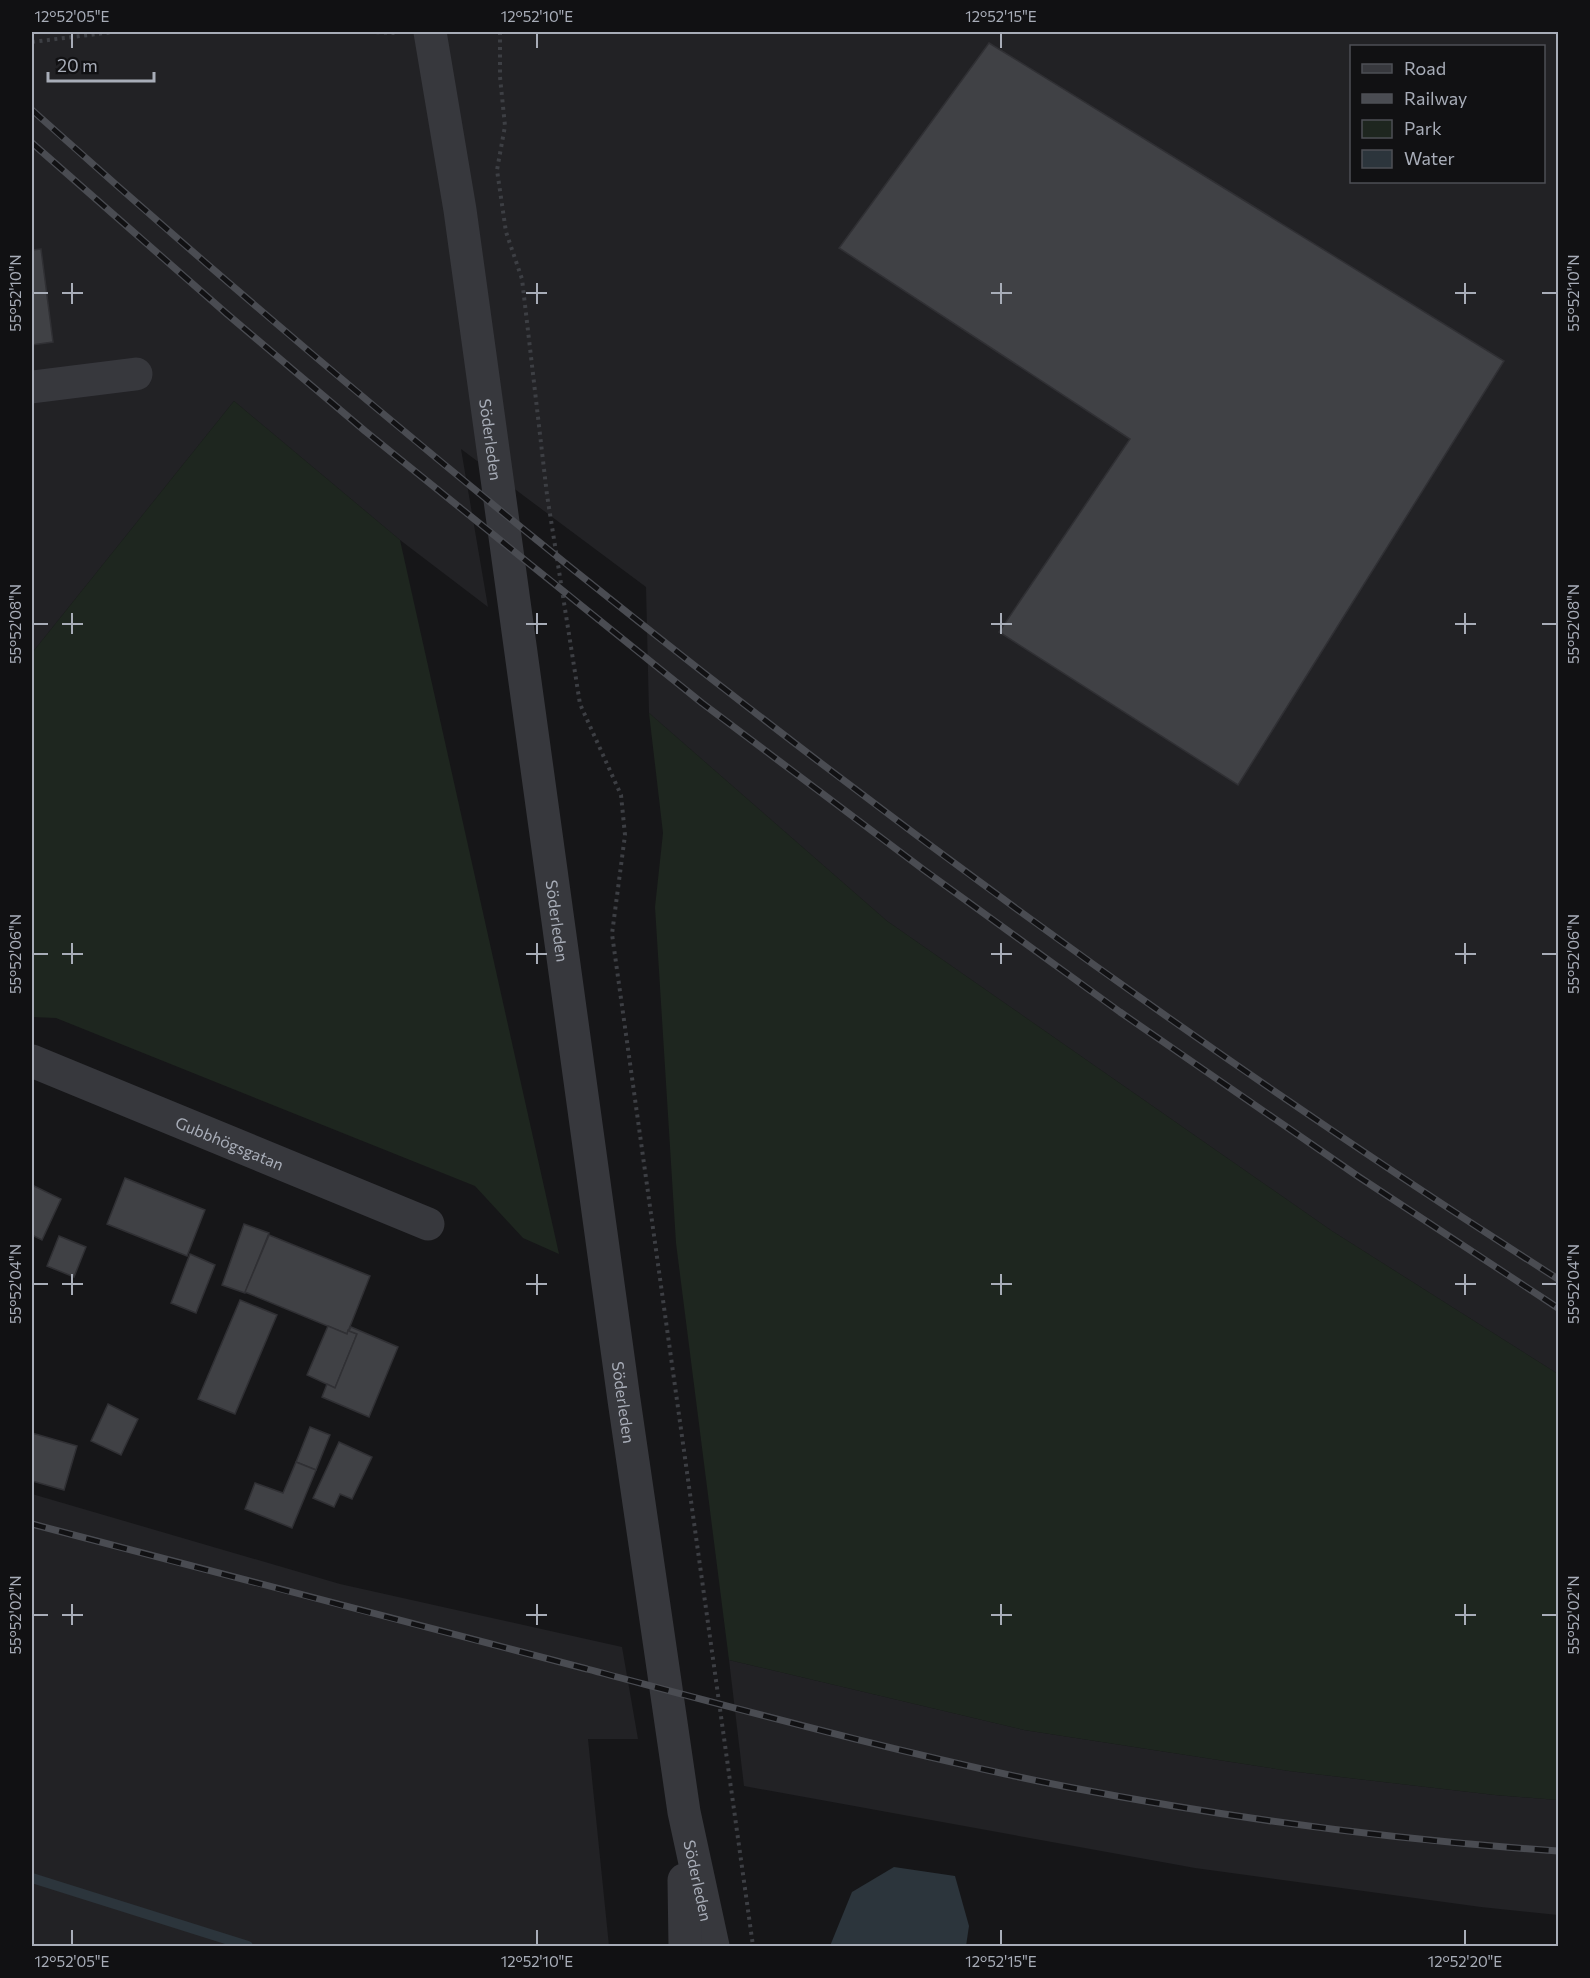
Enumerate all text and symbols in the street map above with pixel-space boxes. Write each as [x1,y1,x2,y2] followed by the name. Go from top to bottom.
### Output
[35,7,109,25] text: 12°52'05"E
[501,7,573,25] text: 12°52'10"E
[965,7,1037,25] text: 12°52'15"E
[48,45,154,83] scale bar
[1350,45,1545,183] legend
[57,54,98,76] text: 20 m
[1404,57,1446,79] text: Road
[1404,87,1467,109] text: Railway
[1404,117,1442,139] text: Park
[1404,147,1455,169] text: Water
[6,254,24,332] text: 55°52'10"N
[1564,254,1582,332] text: 55°52'10"N
[477,397,507,481] street label: Söderleden
[6,584,24,664] text: 55°52'08"N
[1564,584,1582,664] text: 55°52'08"N
[543,879,573,963] street label: Söderleden
[6,914,24,994] text: 55°52'06"N
[1564,914,1582,994] text: 55°52'06"N
[173,1112,287,1173] street label: Gubbhögsgatan
[6,1244,24,1324] text: 55°52'04"N
[1564,1244,1582,1324] text: 55°52'04"N
[609,1360,640,1444] street label: Söderleden
[6,1575,24,1655] text: 55°52'02"N
[1564,1575,1582,1655] text: 55°52'02"N
[681,1838,717,1923] street label: Söderleden
[35,1952,109,1970] text: 12°52'05"E
[501,1952,573,1970] text: 12°52'10"E
[965,1952,1037,1970] text: 12°52'15"E
[1428,1952,1502,1970] text: 12°52'20"E

